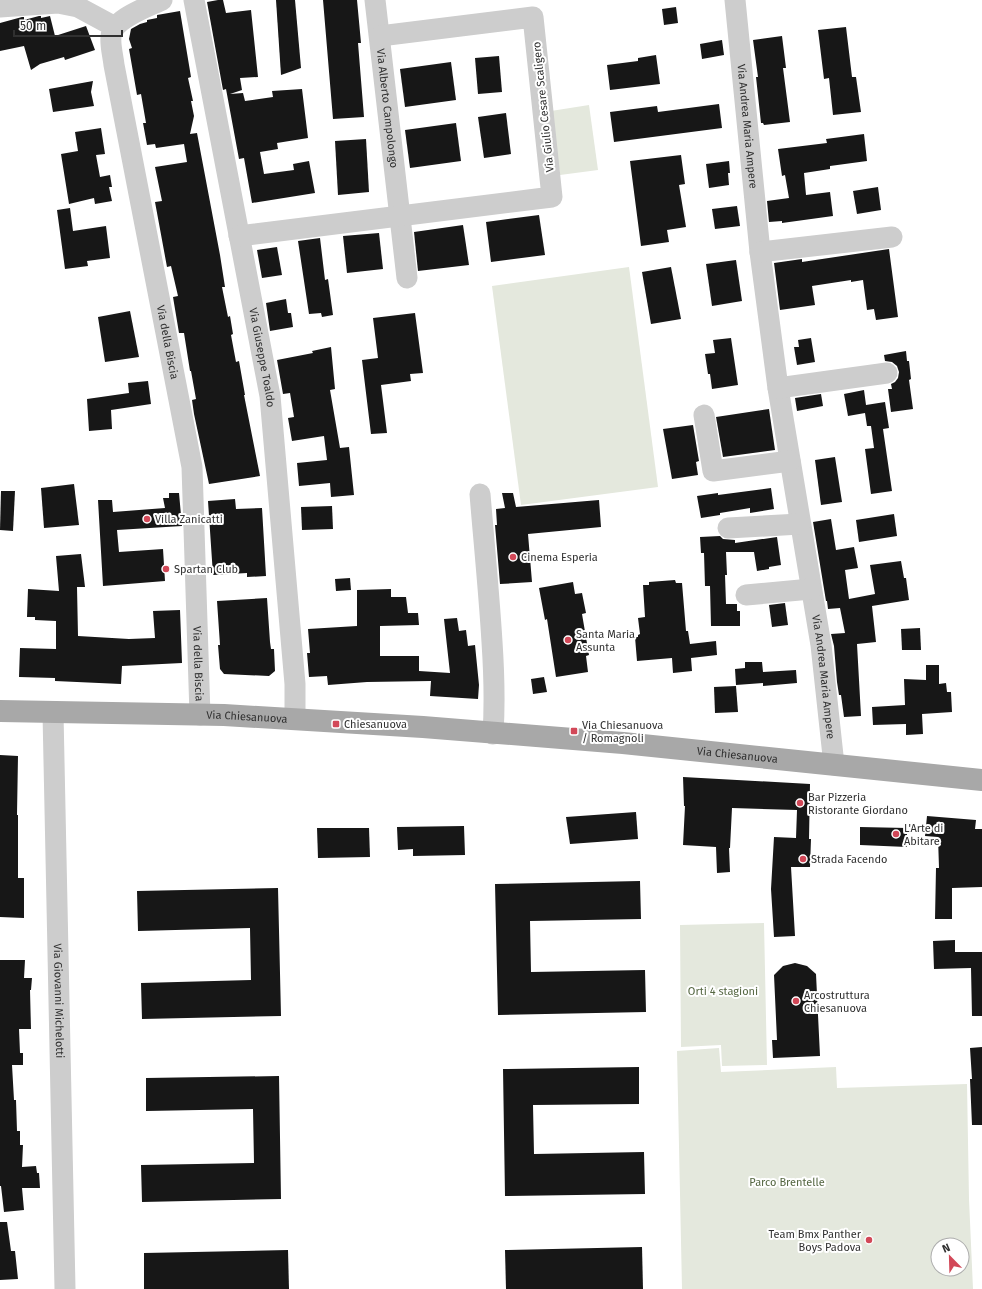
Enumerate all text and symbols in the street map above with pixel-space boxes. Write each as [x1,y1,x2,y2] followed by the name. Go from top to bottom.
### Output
[14,12,122,38] scale bar
[20,19,46,33] text: 50 m
[530,41,557,173] street label: Via Giulio Cesare Scaligero
[374,48,400,169] street label: Via Alberto Campolongo
[734,63,760,189] street label: Via Andrea Maria Ampere
[154,304,181,381] street label: Via della Biscia
[246,307,277,408] street label: Via Giuseppe Toaldo
[155,513,223,526] place label: Villa Zanicatti
[142,514,152,524] marker: Villa Zanicatti
[521,551,598,564] place label: Cinema Esperia
[508,552,518,562] marker: Cinema Esperia
[174,563,238,576] place label: Spartan Club
[161,564,171,574] marker: Spartan Club
[809,614,837,740] street label: Via Andrea Maria Ampere
[190,626,206,702] street label: Via della Biscia
[576,628,635,654] place label: Santa Maria Assunta
[563,635,573,645] marker: Santa Maria Assunta
[206,709,288,726] street label: Via Chiesanuova
[344,718,407,731] place label: Chiesanuova
[331,719,341,729] marker: Chiesanuova
[582,719,663,745] place label: Via Chiesanuova / Romagnoli
[569,726,579,736] marker: Via Chiesanuova / Romagnoli
[696,745,778,766] street label: Via Chiesanuova
[808,791,908,817] place label: Bar Pizzeria Ristorante Giordano
[795,798,805,808] marker: Bar Pizzeria Ristorante Giordano
[904,822,943,848] place label: L'Arte di Abitare
[891,829,901,839] marker: L'Arte di Abitare
[811,853,888,866] place label: Strada Facendo
[798,854,808,864] marker: Strada Facendo
[51,943,66,1058] street label: Via Giovanni Michelotti
[688,985,758,998] park label: Orti 4 stagioni
[804,989,870,1015] place label: Arcostruttura Chiesanuova
[791,996,801,1006] marker: Arcostruttura Chiesanuova
[749,1176,825,1189] park label: Parco Brentelle
[768,1228,862,1254] place label: Team Bmx Panther Boys Padova
[864,1235,874,1245] marker: Team Bmx Panther Boys Padova
[930,1237,970,1277] north arrow
[940,1241,952,1256] text: N

